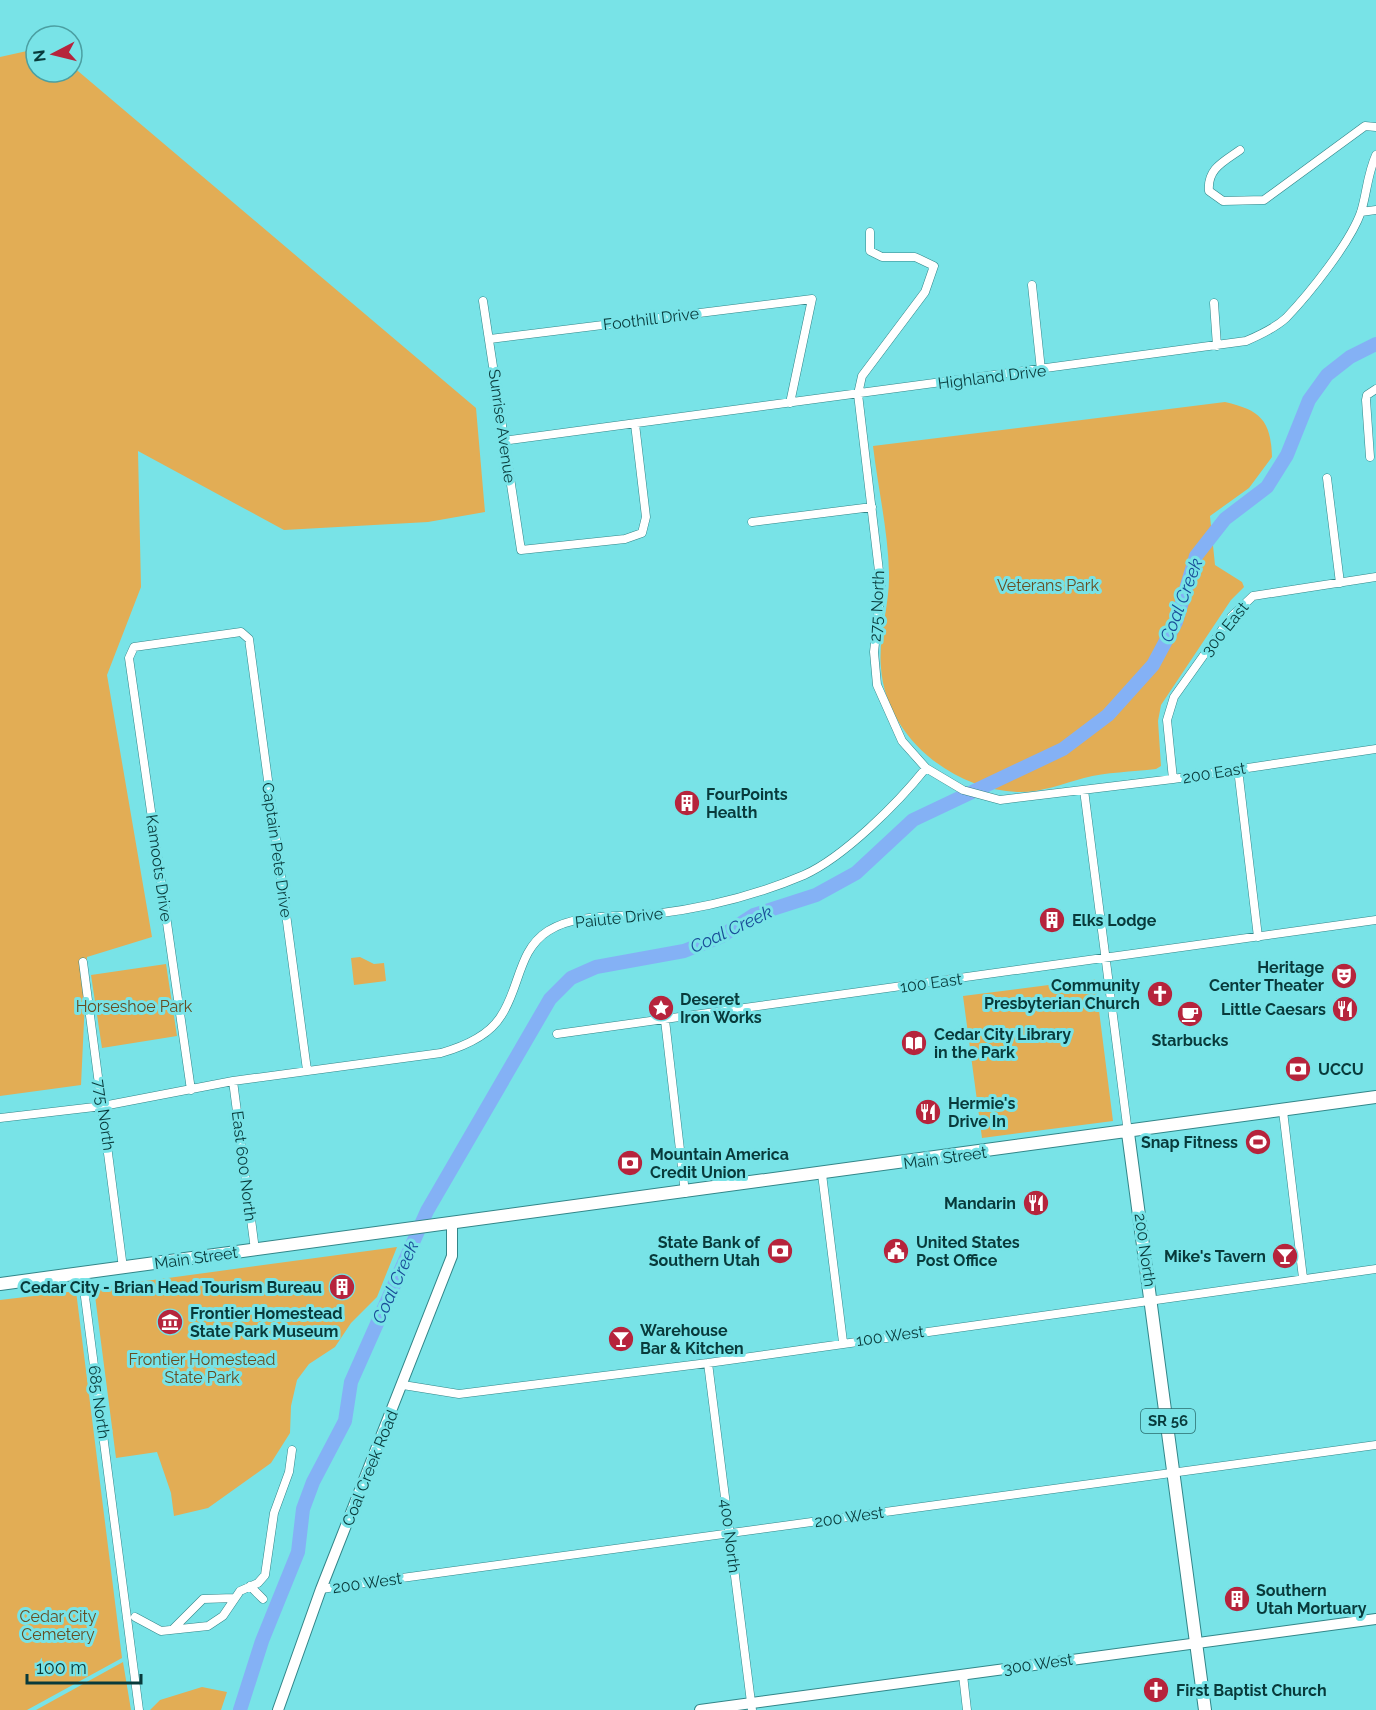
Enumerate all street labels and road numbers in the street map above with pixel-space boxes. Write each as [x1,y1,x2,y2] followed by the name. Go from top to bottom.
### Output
[602,304,700,334] street label: Foothill Drive
[937,361,1047,393] street label: Highland Drive
[485,368,519,484] street label: Sunrise Avenue
[866,570,888,642] street label: 275 North
[1198,598,1253,660] street label: 300 East
[1181,759,1247,787] street label: 200 East
[258,781,296,919] street label: Captain Pete Drive
[142,813,176,923] street label: Kamoots Drive
[574,904,664,932] street label: Paiute Drive
[899,969,964,997] street label: 100 East
[90,1078,118,1152] street label: 775 North
[228,1110,260,1222] street label: East 600 North
[902,1143,989,1173] street label: Main Street
[1130,1212,1160,1288] street label: 200 North
[153,1243,240,1273] street label: Main Street
[855,1322,926,1350] street label: 100 West
[84,1364,114,1440] street label: 685 North
[338,1407,402,1529] street label: Coal Creek Road
[1141,1409,1195,1433] road number: SR 56
[716,1498,744,1574] street label: 400 North
[813,1503,885,1531] street label: 200 West
[331,1569,403,1597] street label: 200 West
[1002,1650,1075,1678] street label: 300 West

